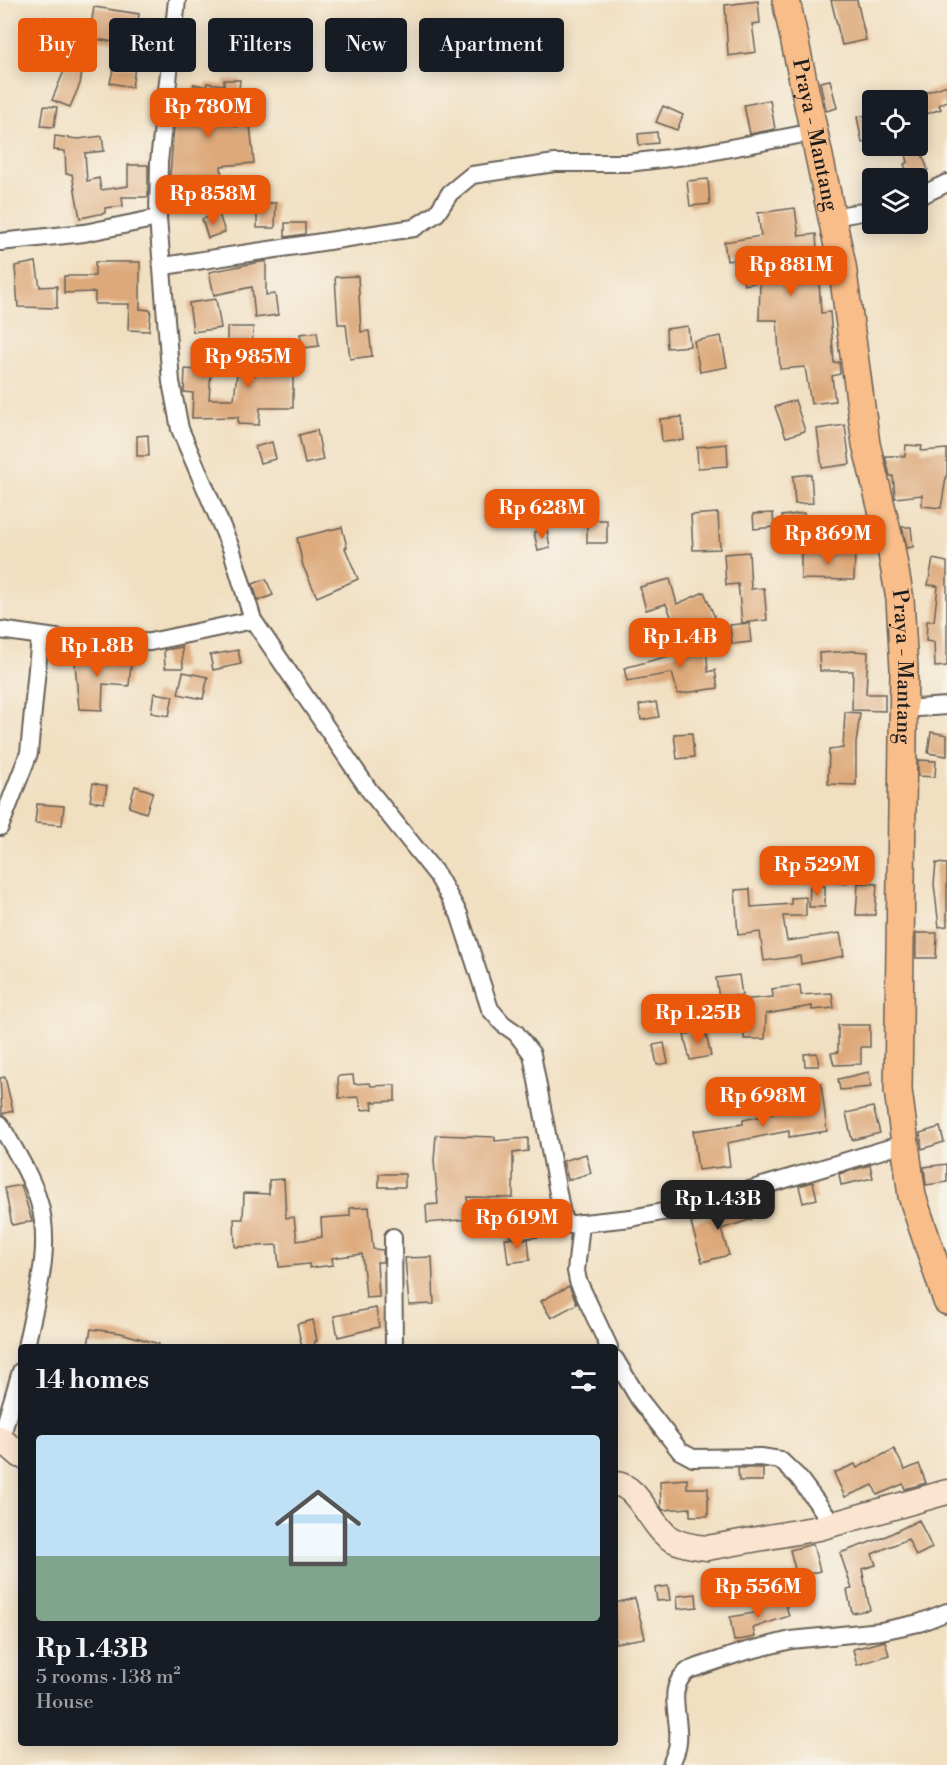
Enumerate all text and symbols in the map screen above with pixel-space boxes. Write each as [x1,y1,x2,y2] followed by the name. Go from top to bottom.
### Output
[18,18,97,72] chip: Buy
[109,18,196,72] chip: Rent
[208,18,313,72] chip: Filters
[325,18,407,72] chip: New
[419,18,564,72] chip: Apartment
[786,56,843,214] street label: Praya - Mantang
[153,88,263,139] pin: Rp 780M
[862,90,928,234] map controls
[862,90,928,156] button: locate
[164,95,252,120] text: Rp 780M
[862,168,928,234] button: layers
[158,175,268,226] pin: Rp 858M
[169,182,257,207] text: Rp 858M
[736,246,846,297] pin: Rp 881M
[749,253,833,278] text: Rp 881M
[193,338,303,389] pin: Rp 985M
[205,345,291,370] text: Rp 985M
[487,489,597,540] pin: Rp 628M
[498,496,586,521] text: Rp 628M
[773,515,883,566] pin: Rp 869M
[784,522,872,547] text: Rp 869M
[885,587,917,745] street label: Praya - Mantang
[625,618,735,669] pin: Rp 1.4B
[643,625,717,650] text: Rp 1.4B
[42,627,152,678] pin: Rp 1.8B
[60,634,134,659] text: Rp 1.8B
[762,846,872,897] pin: Rp 529M
[774,853,860,878] text: Rp 529M
[636,994,760,1045] pin: Rp 1.25B
[655,1001,741,1026] text: Rp 1.25B
[708,1077,818,1128] pin: Rp 698M
[719,1084,807,1109] text: Rp 698M
[656,1180,780,1231] pin: Rp 1.43B
[675,1187,761,1212] text: Rp 1.43B
[462,1199,572,1250] pin: Rp 619M
[475,1206,559,1231] text: Rp 619M
[36,1364,149,1396] text: 14 homes
[567,1364,600,1397] icon: filters
[264,1474,372,1582] icon: home
[703,1568,813,1619] pin: Rp 556M
[715,1575,801,1600] text: Rp 556M
[36,1633,148,1665] text: Rp 1.43B
[36,1665,180,1690] text: 5 rooms · 138 m²
[36,1690,94,1715] text: House

